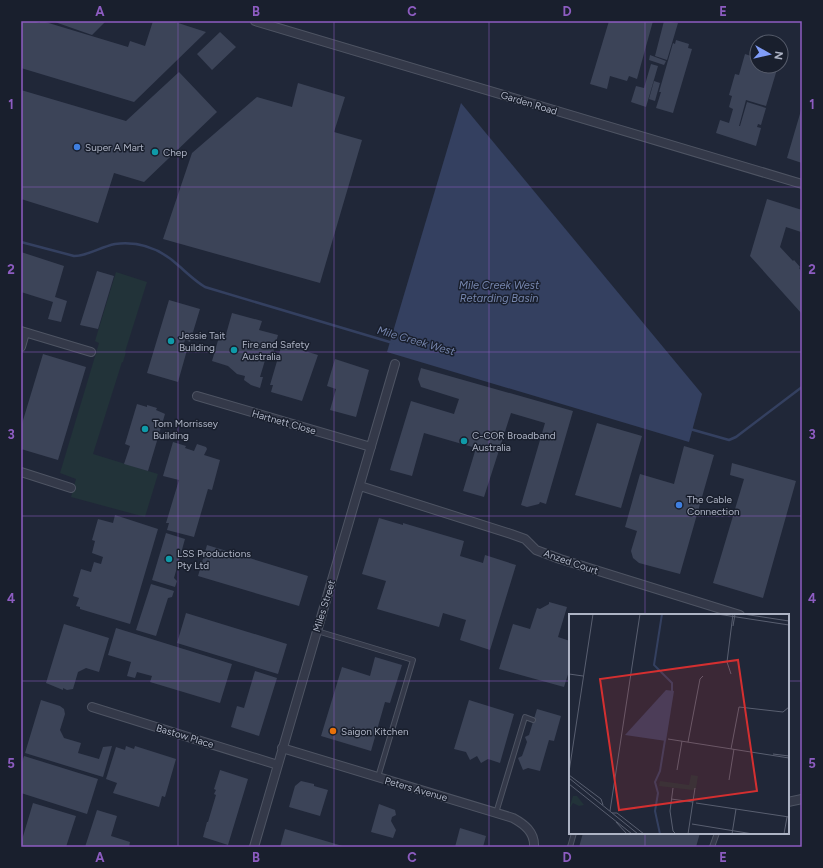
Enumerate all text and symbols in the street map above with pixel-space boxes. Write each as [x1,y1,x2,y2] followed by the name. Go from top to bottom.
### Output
[95,4,105,19] text: A
[252,4,260,19] text: B
[407,4,417,19] text: C
[562,4,572,19] text: D
[719,4,727,19] text: E
[749,34,789,74] north arrow
[771,50,785,60] text: N
[499,88,559,118] street label: Garden Road
[8,97,14,112] text: 1
[809,97,815,112] text: 1
[85,141,144,154] place label: Super A Mart
[72,142,82,152] marker: Super A Mart
[163,146,187,159] place label: Chep
[150,147,160,157] marker: Chep
[7,262,15,277] text: 2
[808,262,816,277] text: 2
[459,279,540,305] water label: Mile Creek West Retarding Basin
[376,324,457,359] water label: Mile Creek West
[179,329,225,354] place label: Jessie Tait Building
[166,336,176,346] marker: Jessie Tait Building
[242,338,310,363] place label: Fire and Safety Australia
[229,345,239,355] marker: Fire and Safety Australia
[250,407,318,438] street label: Hartnett Close
[153,417,219,442] place label: Tom Morrissey Building
[140,424,150,434] marker: Tom Morrissey Building
[7,427,15,442] text: 3
[808,427,816,442] text: 3
[472,429,556,454] place label: C-COR Broadband Australia
[459,436,469,446] marker: C-COR Broadband Australia
[687,493,740,518] place label: The Cable Connection
[674,500,684,510] marker: The Cable Connection
[177,547,251,572] place label: LSS Productions Pty Ltd
[542,547,600,577] street label: Anzed Court
[164,554,174,564] marker: LSS Productions Pty Ltd
[310,578,338,634] street label: Miles Street
[7,591,15,606] text: 4
[808,591,816,606] text: 4
[569,614,789,834] inset map
[155,721,216,751] street label: Bastow Place
[341,725,409,738] place label: Saigon Kitchen
[328,726,338,736] marker: Saigon Kitchen
[7,756,15,771] text: 5
[808,756,816,771] text: 5
[383,774,449,804] street label: Peters Avenue
[95,850,105,865] text: A
[252,850,260,865] text: B
[407,850,417,865] text: C
[562,850,572,865] text: D
[719,850,727,865] text: E

